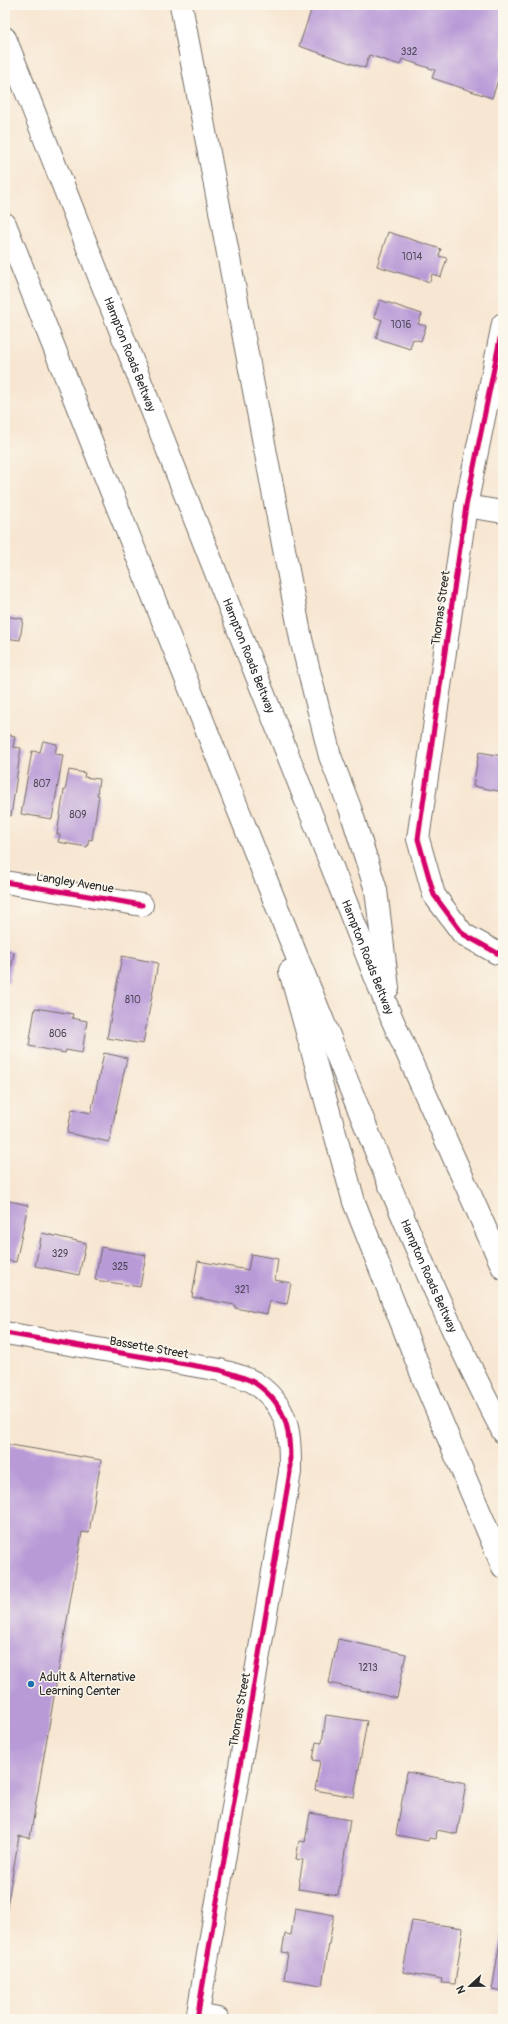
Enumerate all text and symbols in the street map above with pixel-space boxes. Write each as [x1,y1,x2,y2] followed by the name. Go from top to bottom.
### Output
[401,46,418,58] house number: 332
[402,251,422,263] house number: 1014
[100,295,159,414] street label: Hampton Roads Beltway
[391,319,411,331] house number: 1016
[428,570,454,646] street label: Thomas Street
[219,596,278,715] street label: Hampton Roads Beltway
[33,778,51,790] house number: 807
[69,809,87,821] house number: 809
[35,869,115,897] street label: Langley Avenue
[338,897,397,1017] street label: Hampton Roads Beltway
[125,994,141,1006] house number: 810
[49,1028,67,1040] house number: 806
[397,1217,460,1335] street label: Hampton Roads Beltway
[52,1248,68,1260] house number: 329
[112,1261,128,1273] house number: 325
[234,1284,250,1296] house number: 321
[108,1334,190,1362] street label: Bassette Street
[359,1662,378,1674] house number: 1213
[39,1670,136,1699] place label: Adult & Alternative Learning Center
[226,1672,254,1748] street label: Thomas Street
[26,1679,36,1689] marker: Adult & Alternative Learning Center
[450,1966,490,2006] north arrow
[454,1983,469,1995] text: N

